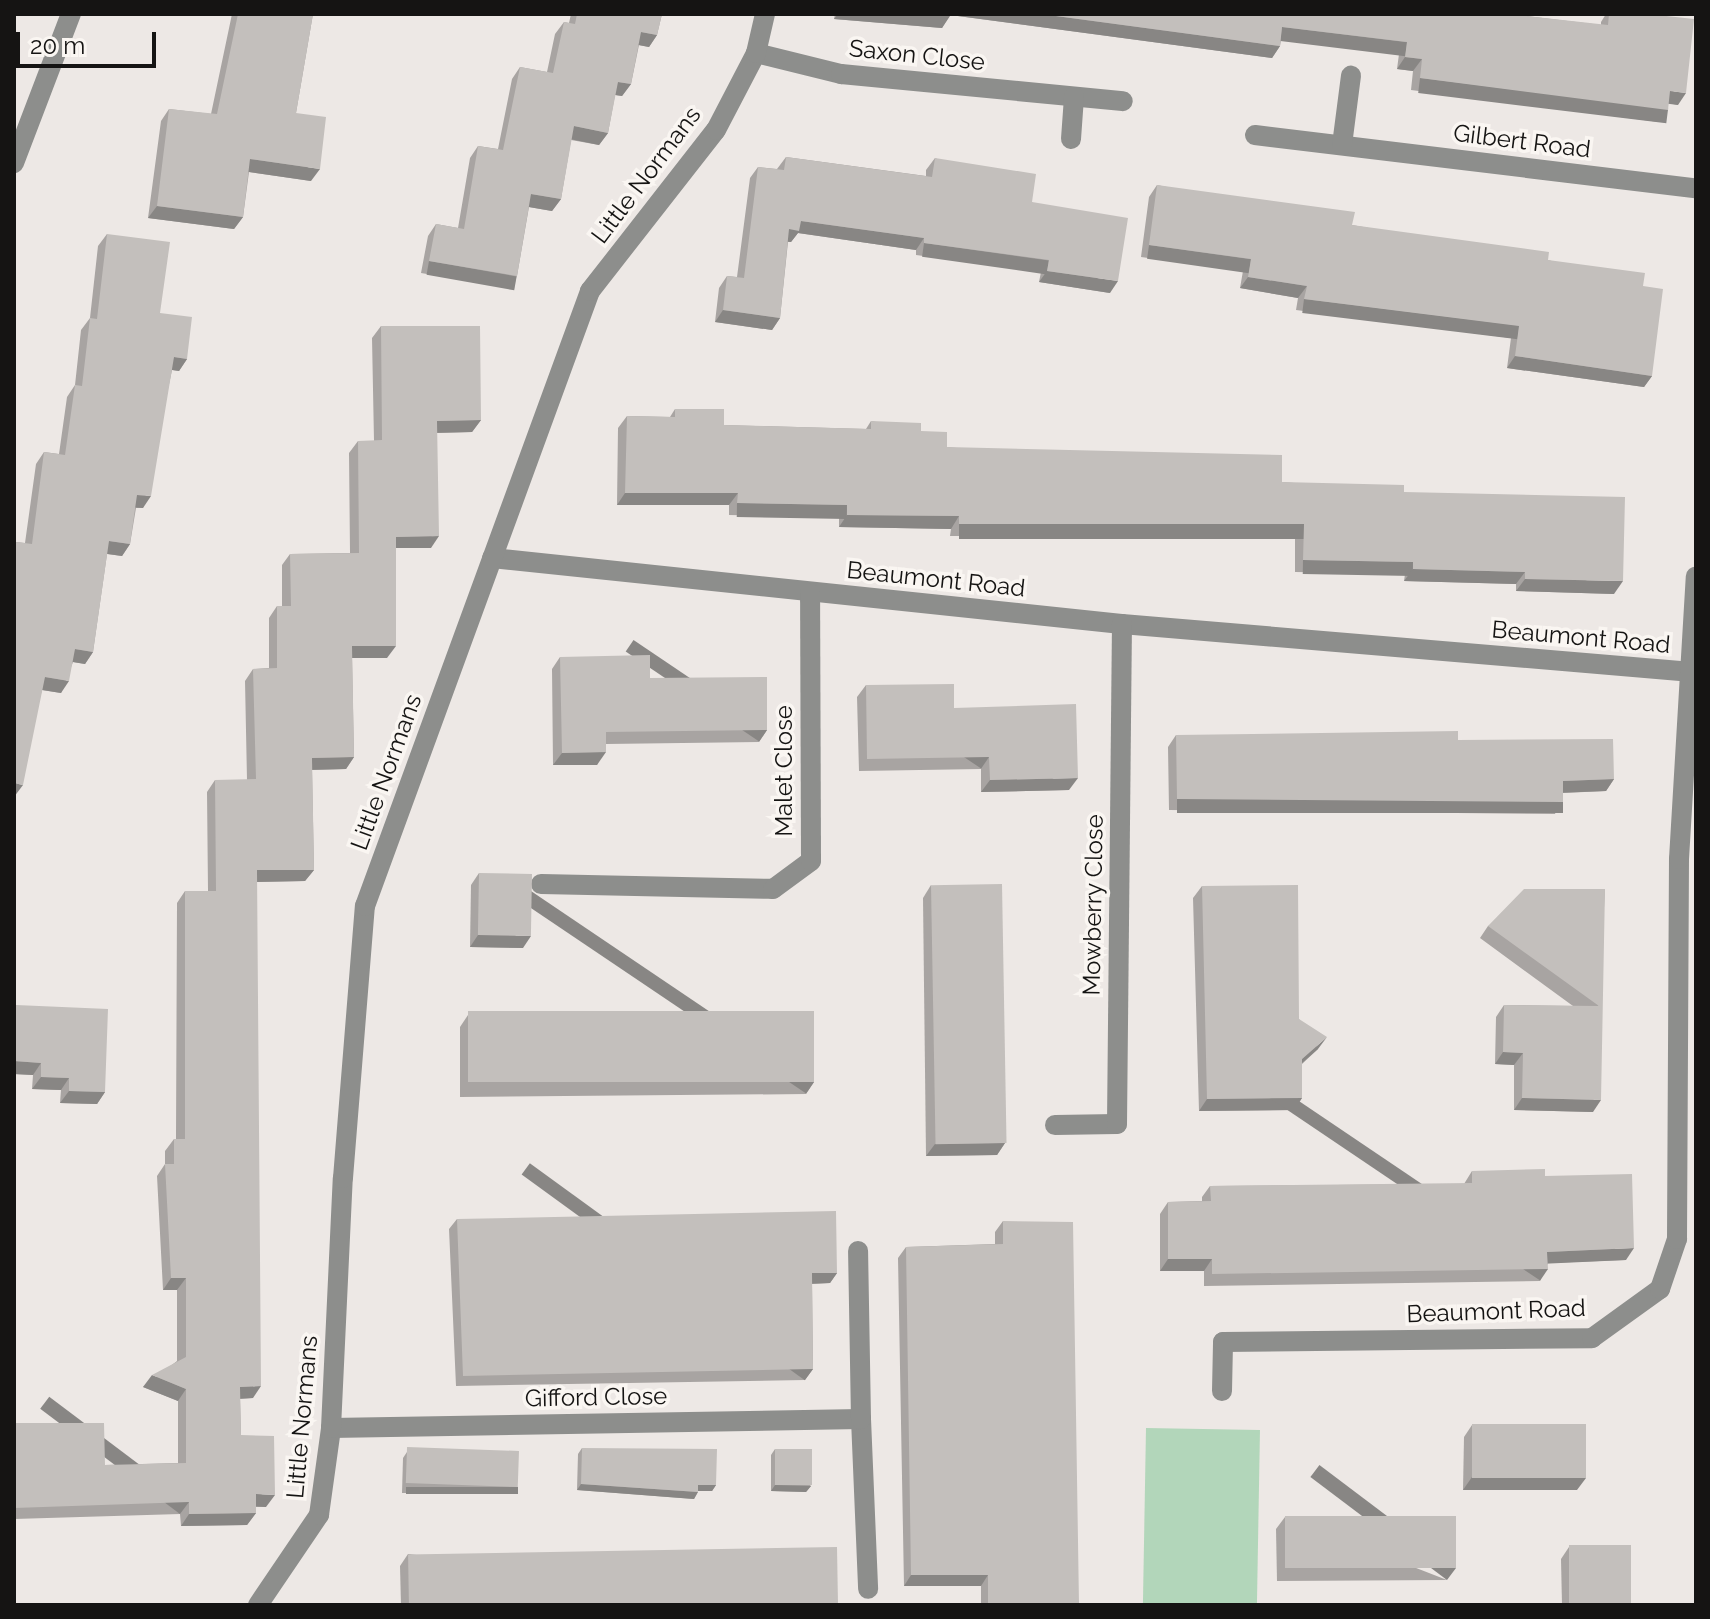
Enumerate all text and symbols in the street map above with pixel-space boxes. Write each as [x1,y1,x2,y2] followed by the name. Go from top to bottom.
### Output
[20,16,160,66] scale bar
[30,31,85,60] text: 20 m
[848,34,986,76] street label: Saxon Close
[585,101,707,249] street label: Little Normans
[1452,118,1592,164] street label: Gilbert Road
[845,555,1027,603] street label: Beaumont Road
[1490,615,1672,659] street label: Beaumont Road
[344,690,428,854] street label: Little Normans
[770,705,798,837] street label: Malet Close
[1077,814,1109,996] street label: Mowberry Close
[1406,1293,1586,1329] street label: Beaumont Road
[281,1334,323,1500] street label: Little Normans
[525,1381,667,1413] street label: Gifford Close

